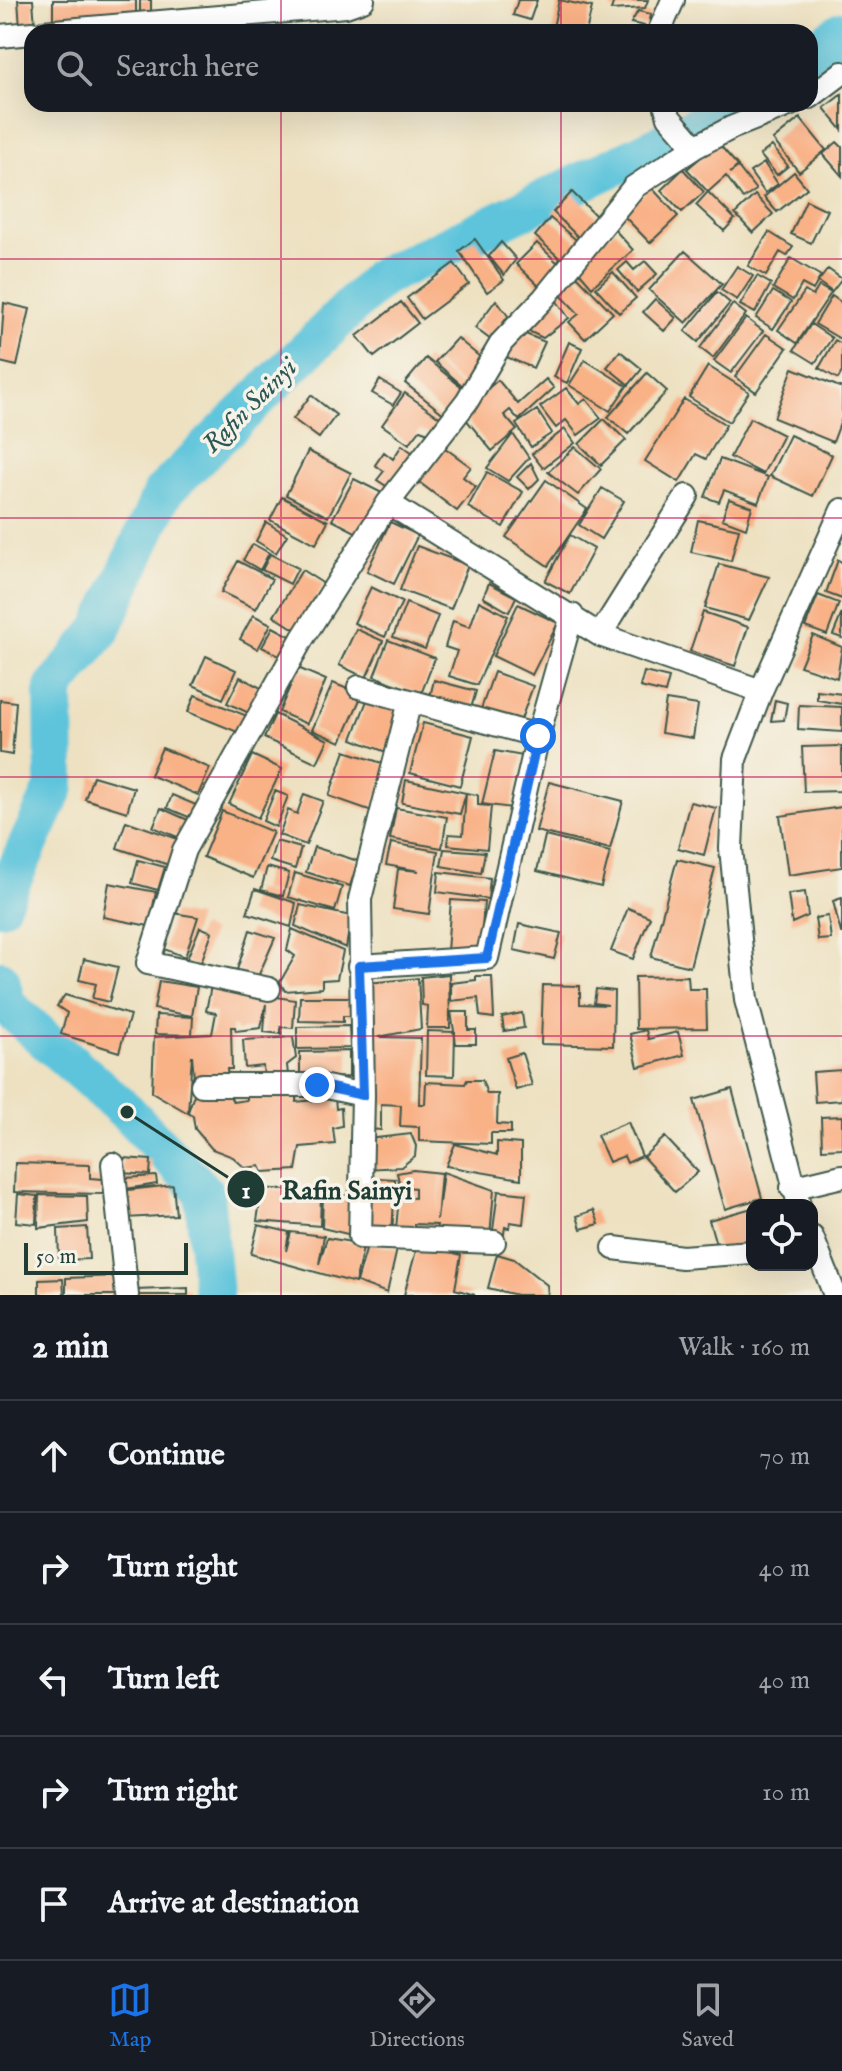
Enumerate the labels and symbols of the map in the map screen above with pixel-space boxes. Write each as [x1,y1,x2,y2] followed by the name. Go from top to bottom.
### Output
[196,351,305,460] water label: Rafin Sainyi
[520,718,556,754] route start
[299,1067,335,1103] route end
[226,1164,429,1214] callout: Rafin Sainyi
[282,1175,412,1208] text: Rafin Sainyi
[242,1176,251,1207] text: 1
[24,1239,188,1275] scale bar

